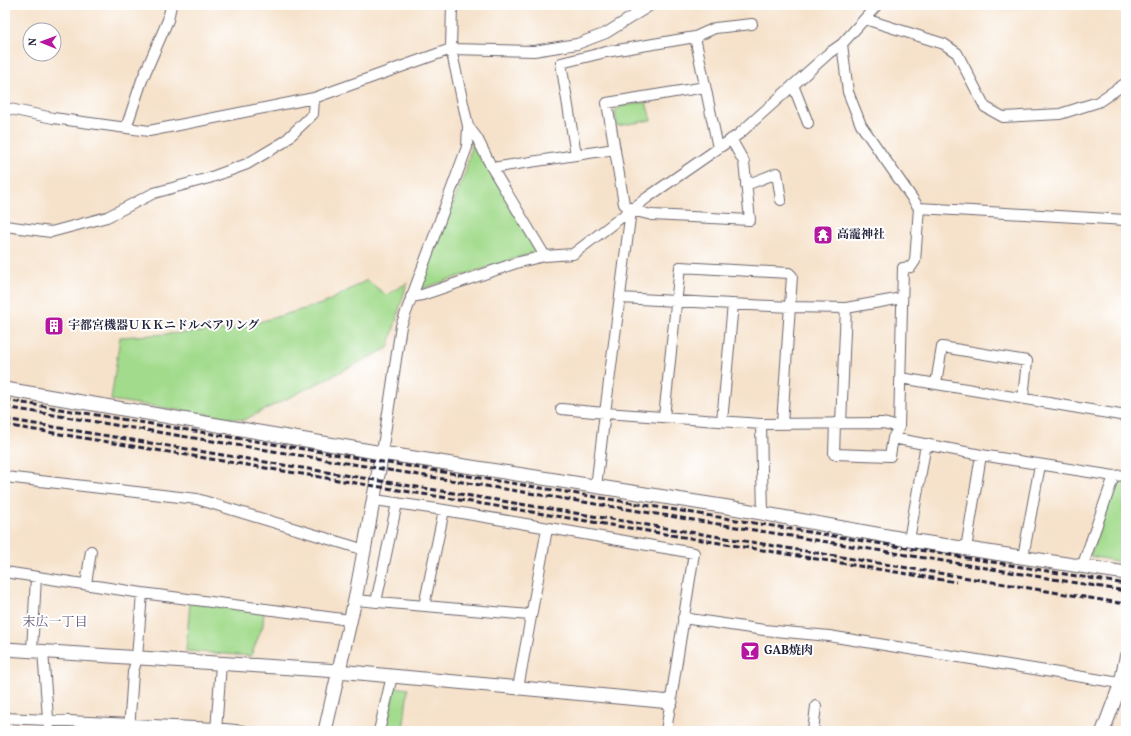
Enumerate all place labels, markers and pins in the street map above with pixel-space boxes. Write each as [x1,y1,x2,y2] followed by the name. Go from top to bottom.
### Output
[812,224,834,246] temple icon: 高靇神社
[837,227,885,243] place label: 高靇神社
[43,315,65,337] building icon: 宇都宮機器ＵＫＫニドルベアリング
[68,318,259,334] place label: 宇都宮機器ＵＫＫニドルベアリング
[739,640,761,662] bar icon: GAB焼肉
[764,643,813,659] place label: GAB焼肉

